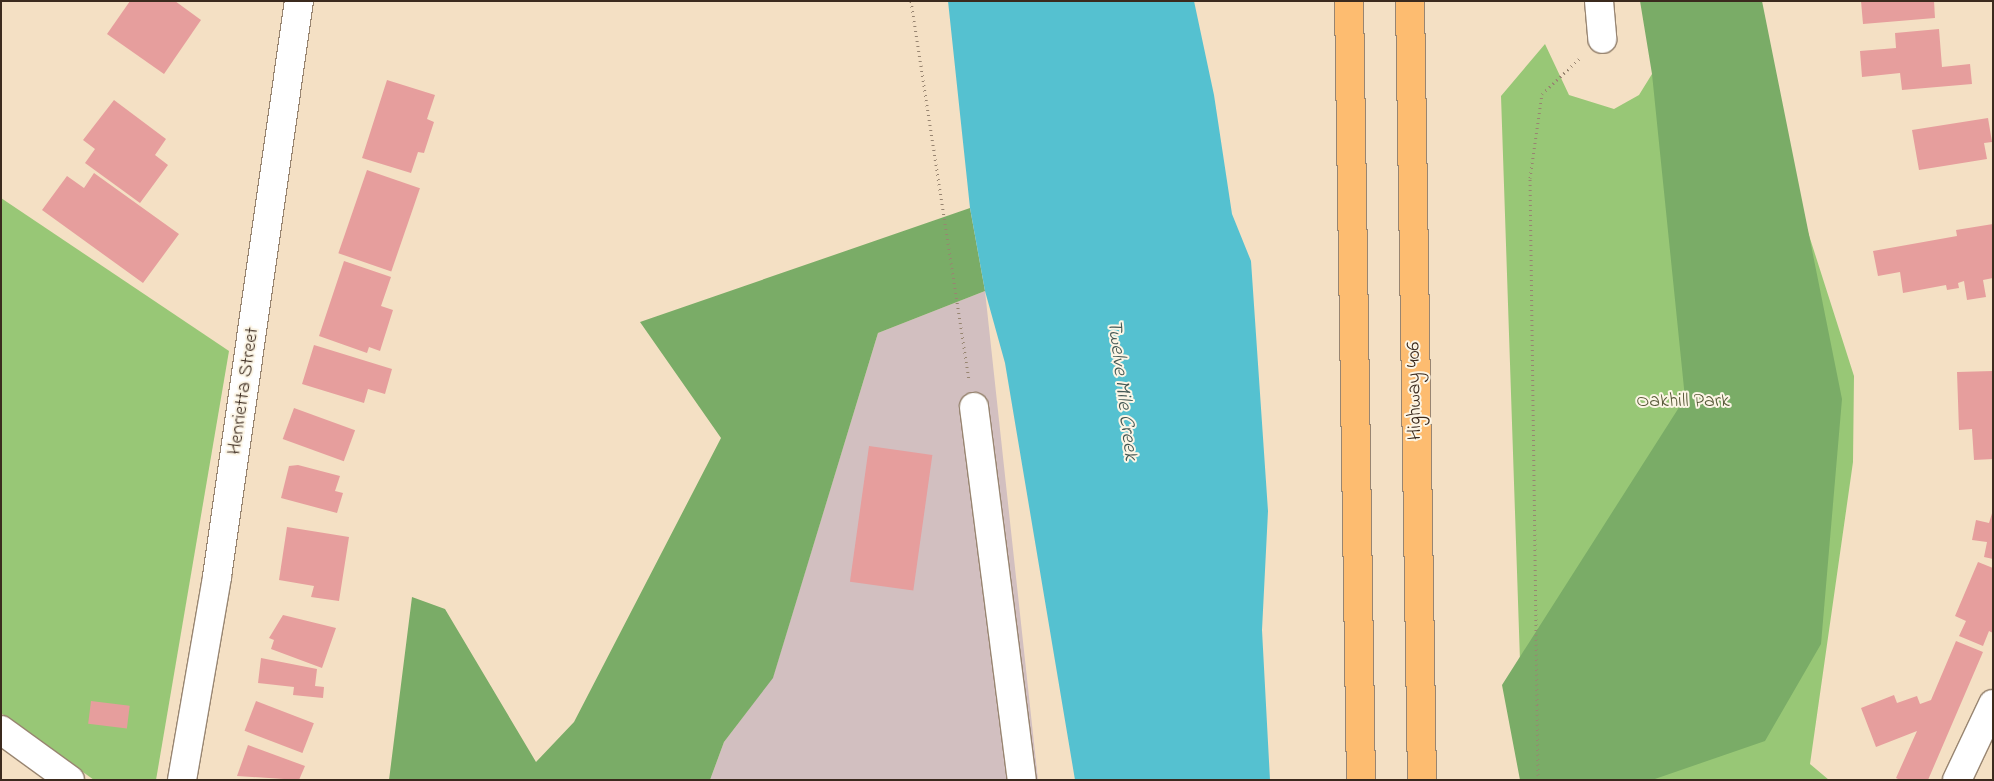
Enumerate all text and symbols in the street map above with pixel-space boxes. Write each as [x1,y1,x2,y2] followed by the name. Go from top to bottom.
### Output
[1101,318,1143,462] water label: Twelve Mile Creek
[223,326,265,456] street label: Henrietta Street
[1402,341,1428,441] street label: Highway 406
[1636,389,1730,413] park label: Oakhill Park

